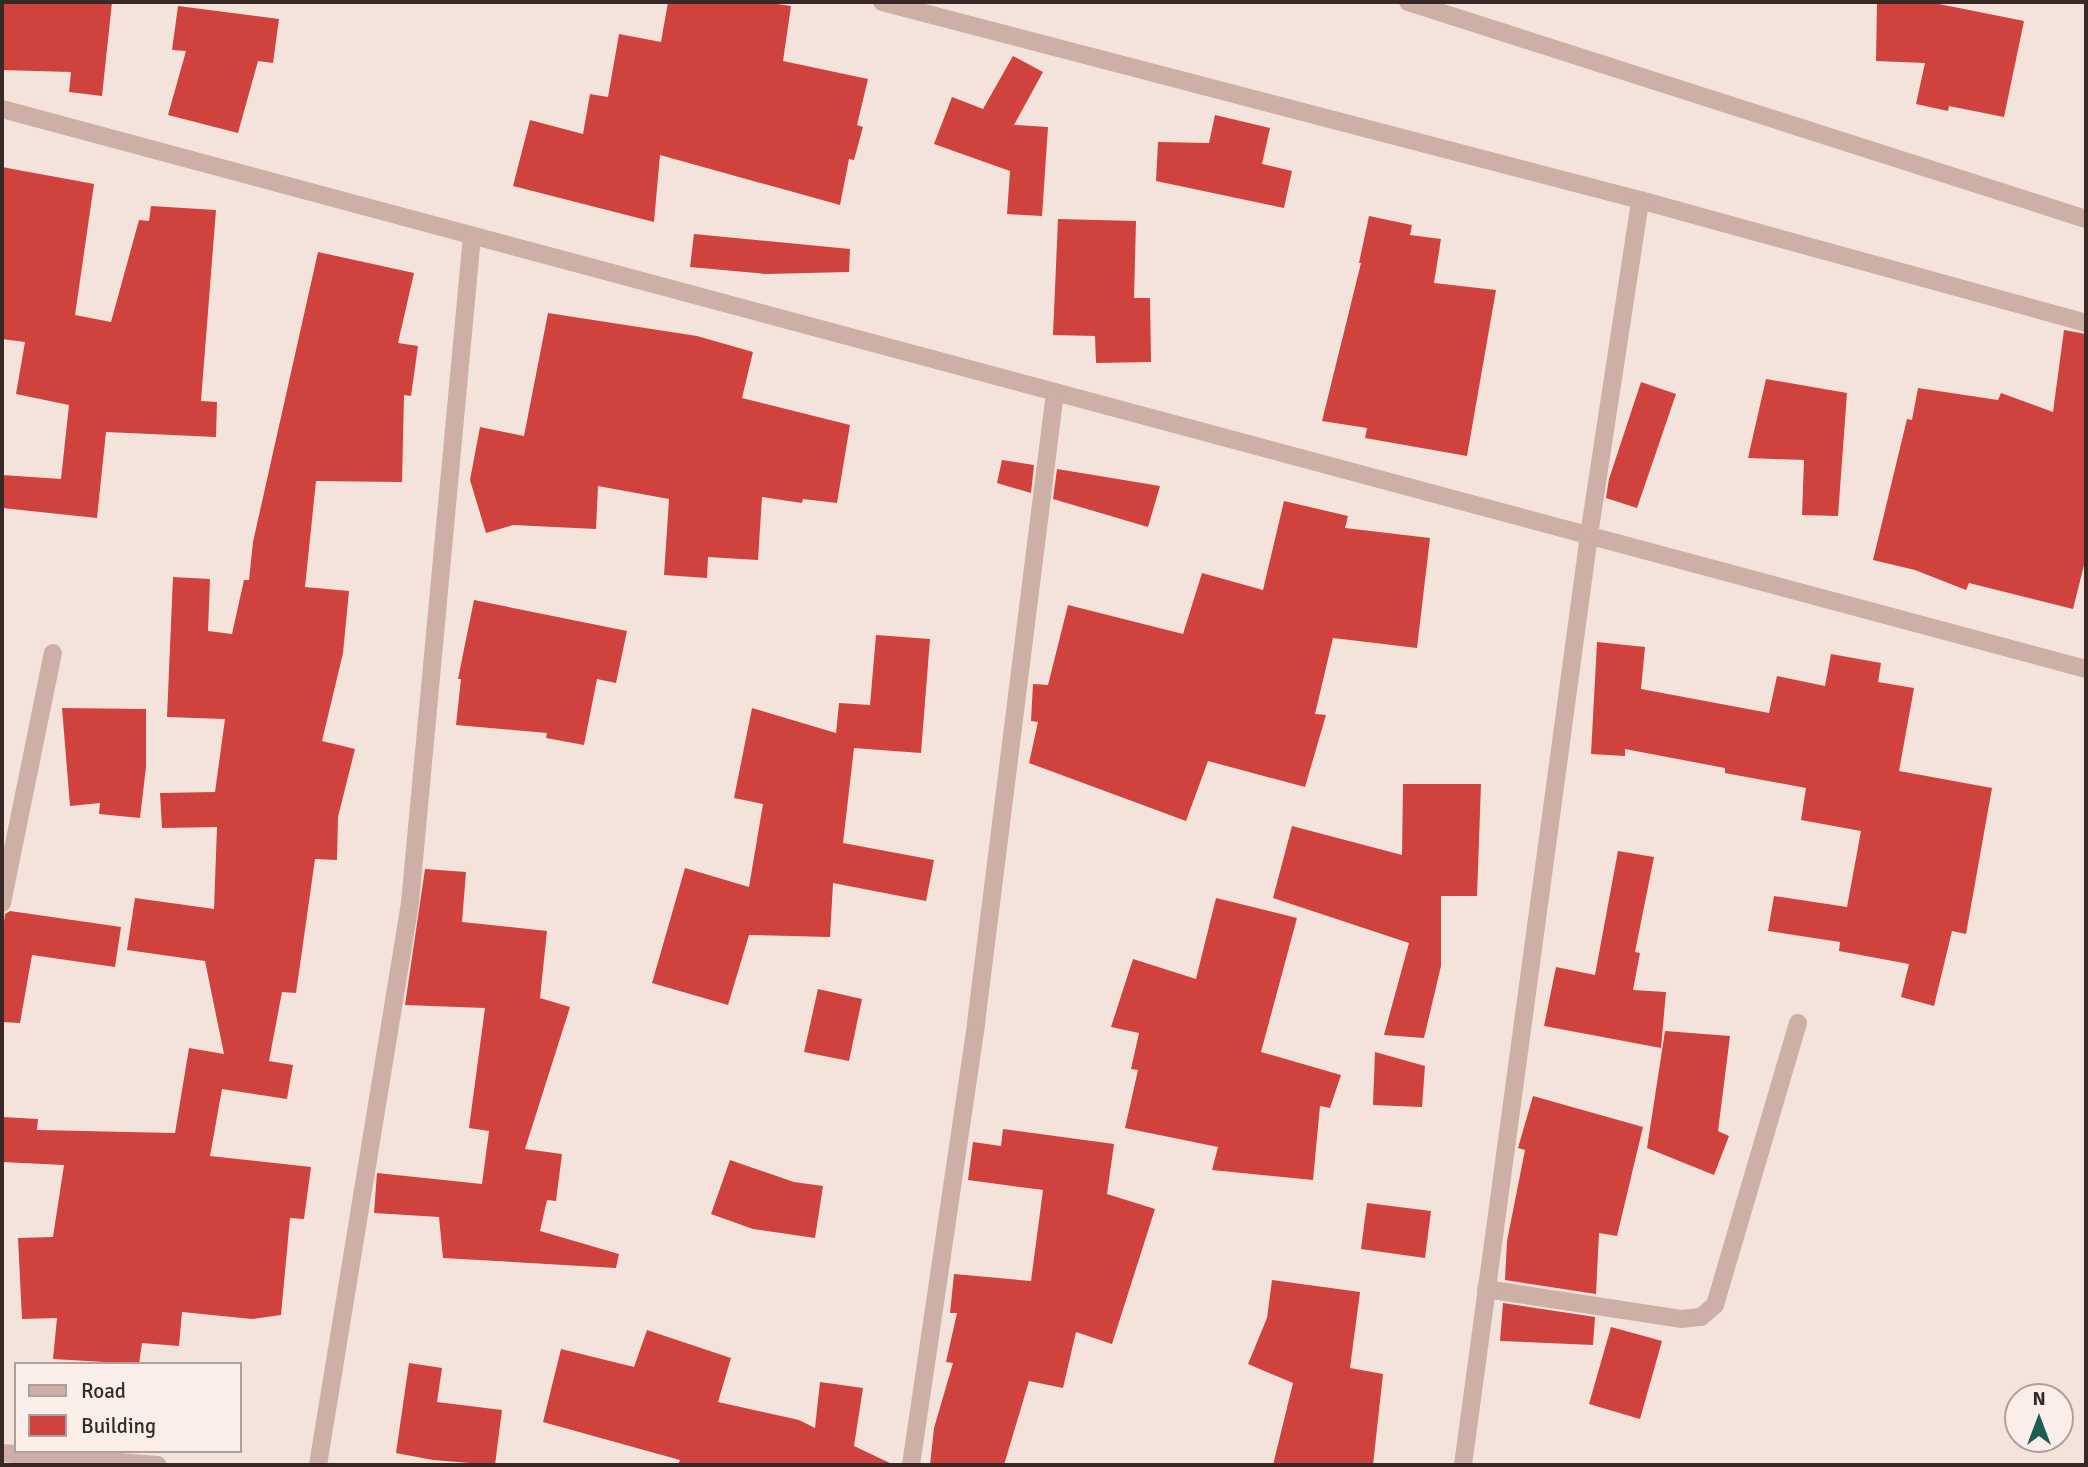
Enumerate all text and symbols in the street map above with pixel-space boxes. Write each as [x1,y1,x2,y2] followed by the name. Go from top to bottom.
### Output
[14,1362,242,1453] legend
[81,1378,126,1404] text: Road
[2004,1383,2074,1453] north arrow
[2032,1387,2046,1411] text: N
[81,1413,156,1439] text: Building

